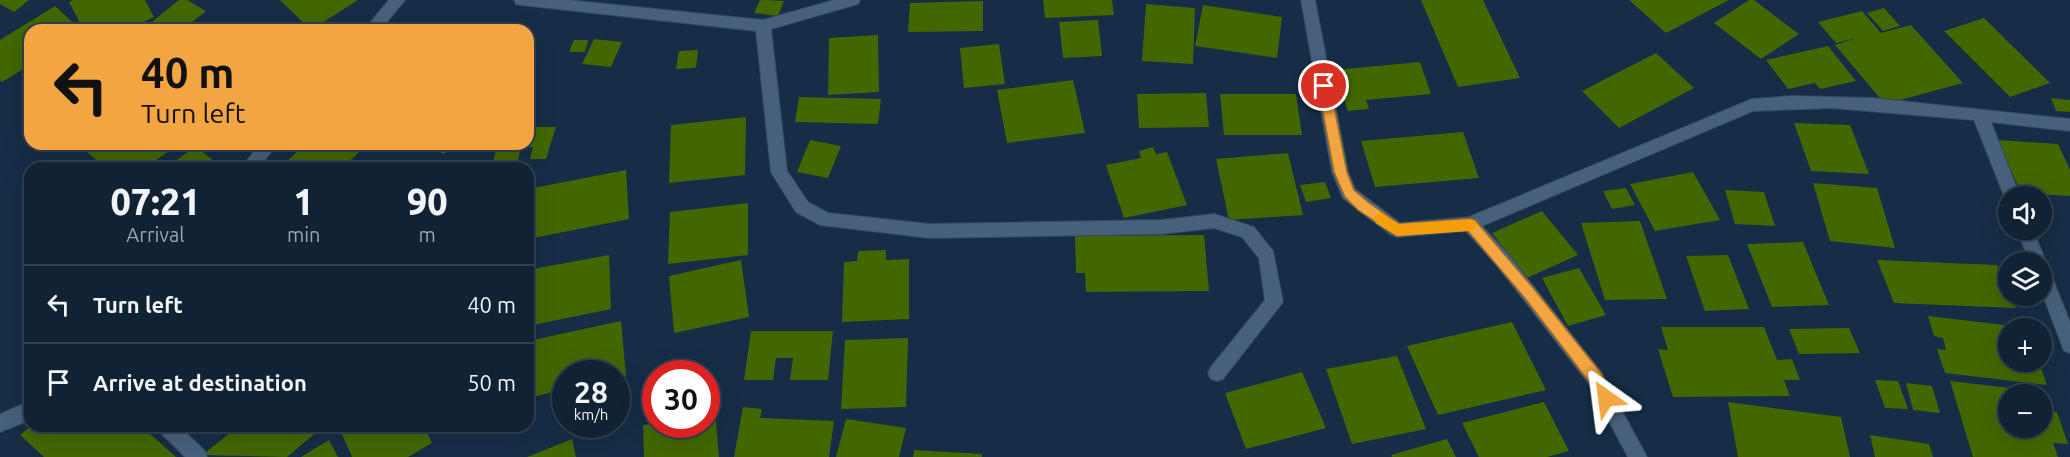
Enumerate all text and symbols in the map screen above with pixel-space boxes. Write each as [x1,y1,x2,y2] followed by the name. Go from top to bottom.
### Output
[42,48,120,126] icon: left
[141,49,235,96] text: 40 m
[1298,60,1349,111] pin
[1307,69,1340,102] icon: arrive
[141,98,245,128] text: Turn left
[110,181,201,222] text: 07:21
[294,181,314,222] text: 1
[407,181,448,222] text: 90
[1998,186,2052,438] map controls
[1998,186,2052,240] button: sound
[126,223,185,246] text: Arrival
[287,223,321,246] text: min
[419,223,436,246] text: m
[1998,252,2052,306] button: layers
[42,288,75,321] icon: left
[93,292,183,317] text: Turn left
[467,292,516,317] text: 40 m
[1998,318,2052,372] button: +
[642,360,720,438] speed limit sign: 30
[42,366,75,399] icon: arrive
[1574,366,1638,430] position arrow
[93,370,307,395] text: Arrive at destination
[467,370,516,395] text: 50 m
[574,375,608,409] text: 28
[1998,384,2052,438] button: −
[574,406,608,423] text: km/h

